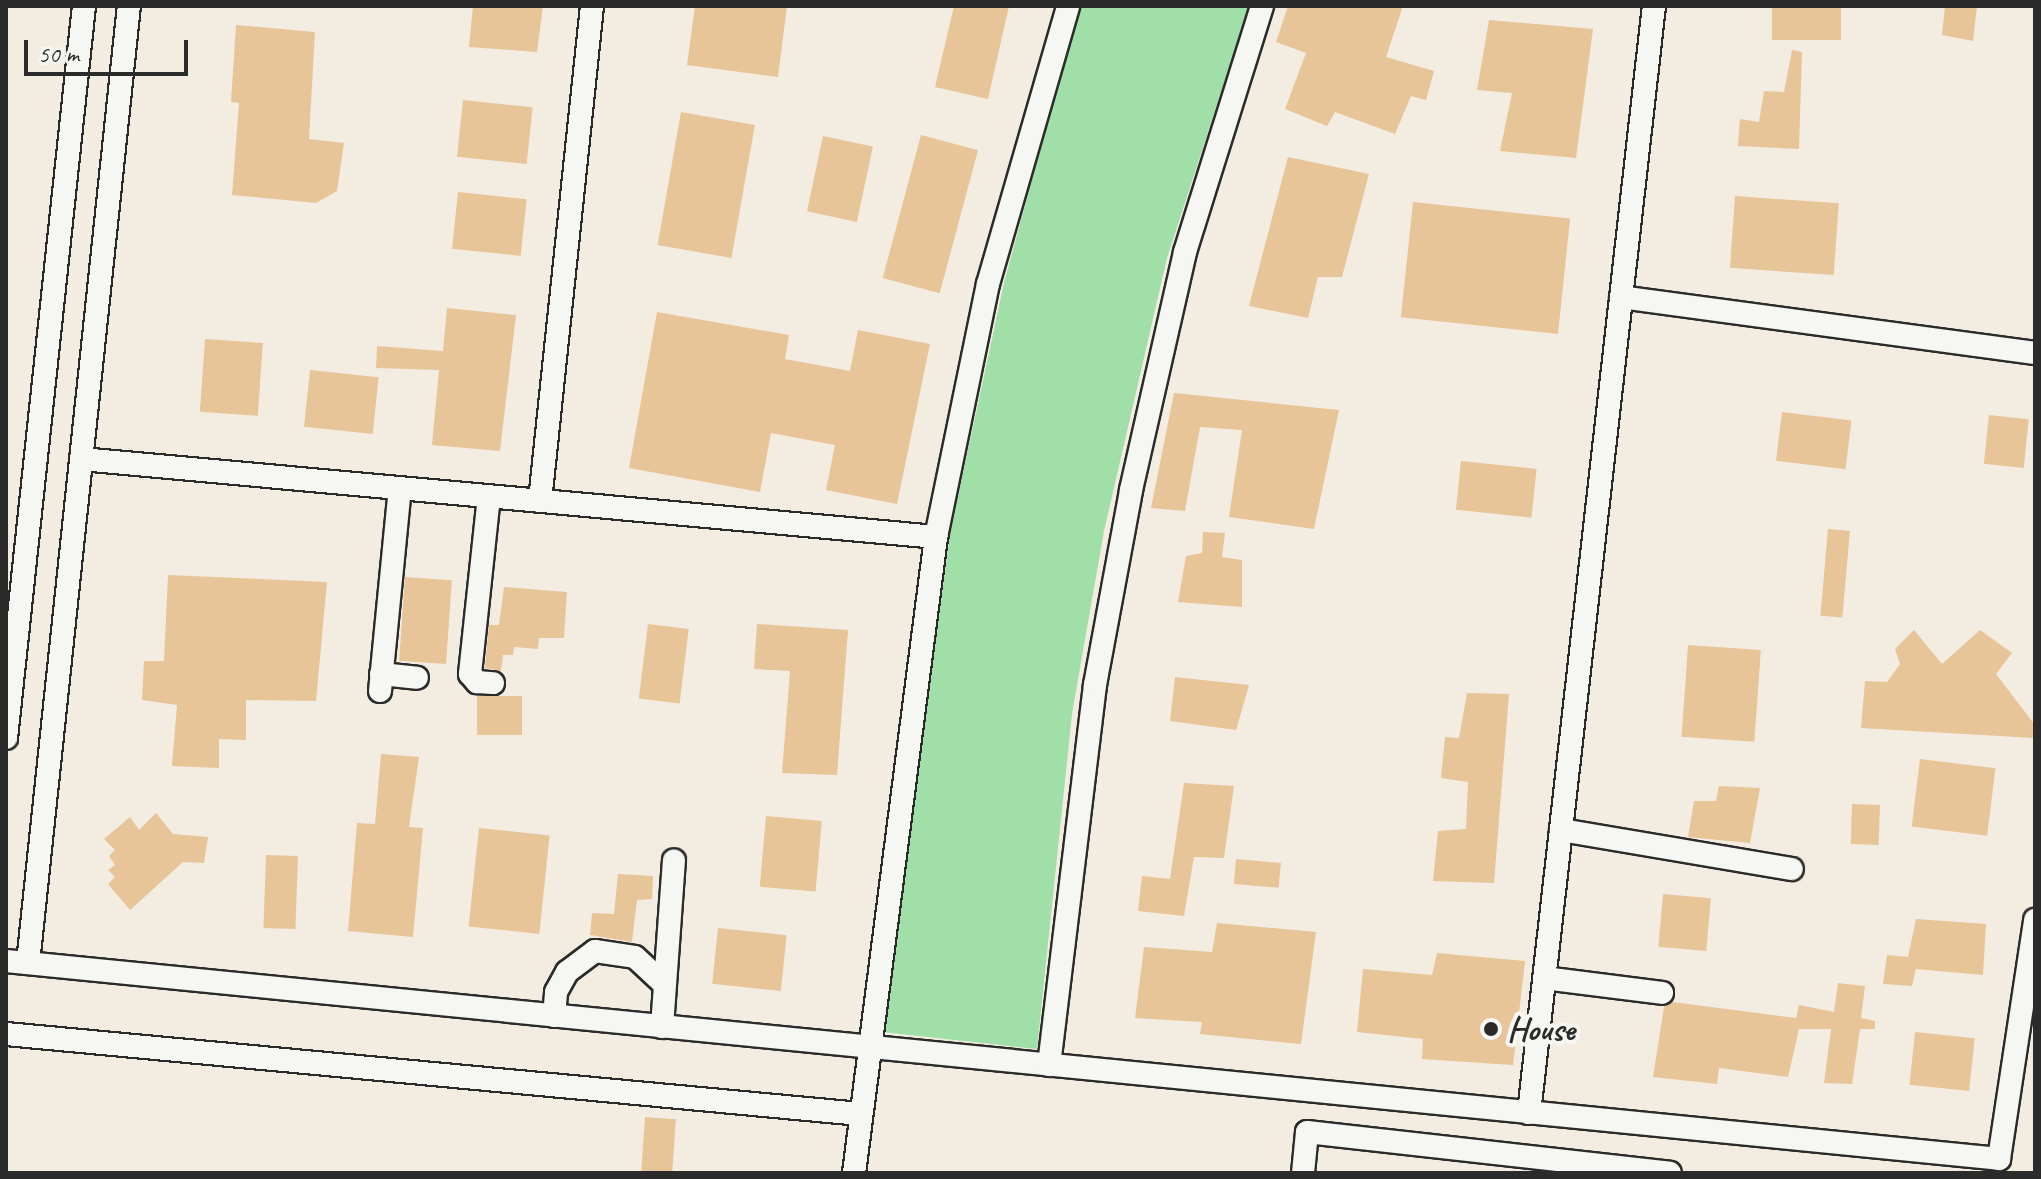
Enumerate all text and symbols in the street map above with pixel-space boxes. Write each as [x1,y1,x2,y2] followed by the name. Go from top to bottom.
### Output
[28,24,192,74] scale bar
[38,39,79,69] text: 50 m
[1507,1009,1575,1049] place label: House
[1482,1020,1500,1038] marker: House

